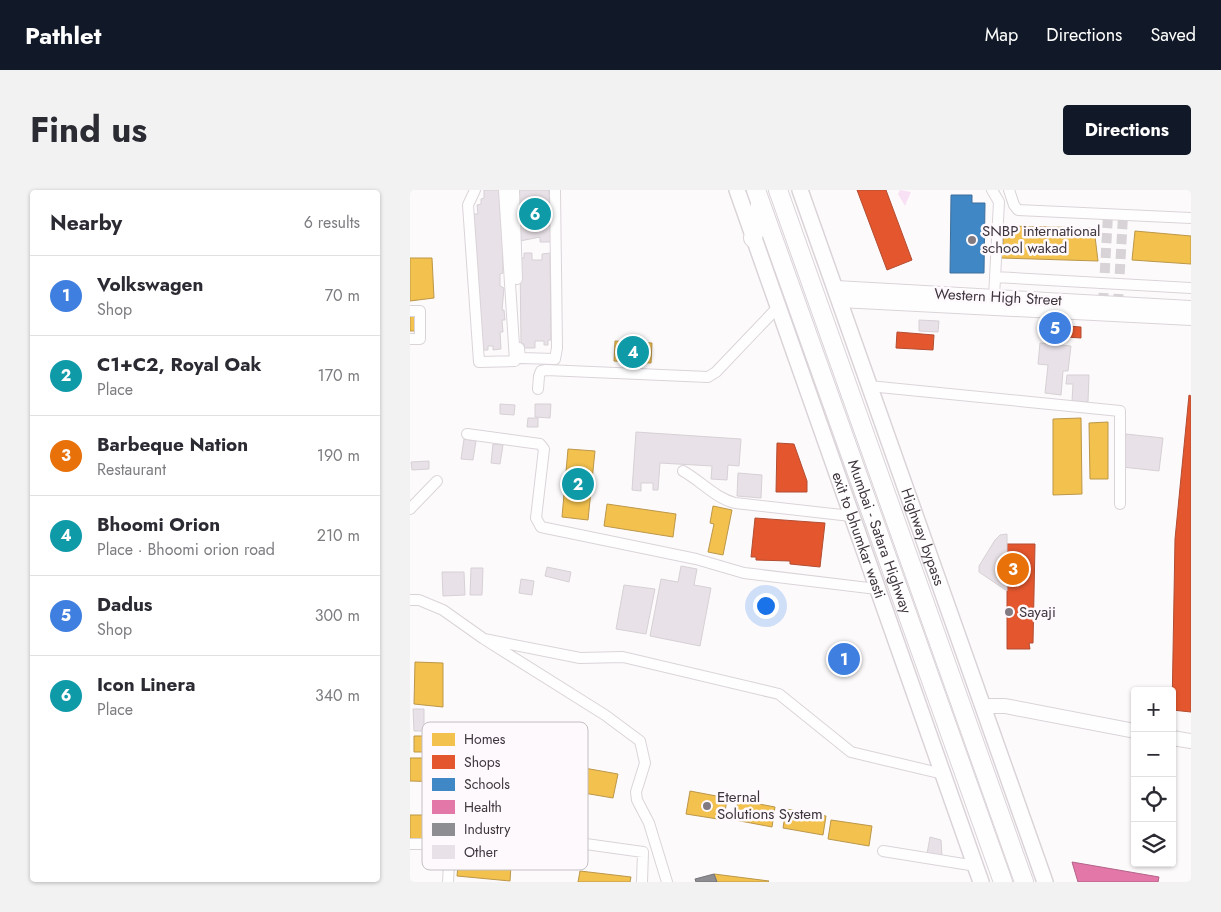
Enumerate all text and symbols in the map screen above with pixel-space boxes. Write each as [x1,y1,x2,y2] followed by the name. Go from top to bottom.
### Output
[25,18,101,53] text: Pathlet
[985,22,1018,48] text: Map
[1046,22,1122,48] text: Directions
[1150,22,1196,48] text: Saved
[30,105,147,155] text: Find us
[1063,105,1191,155] button: Directions
[519,195,551,233] pin: 6
[50,208,122,238] text: Nearby
[304,211,360,234] text: 6 results
[982,220,1101,259] place label: SNBP international school wakad
[966,234,978,246] marker: SNBP international school wakad
[97,271,203,298] text: Volkswagen
[934,283,1063,311] street label: Western High Street
[62,284,70,307] text: 1
[325,284,360,307] text: 70 m
[97,298,132,321] text: Shop
[1039,309,1071,347] pin: 5
[617,333,649,371] pin: 4
[97,351,261,378] text: C1+C2, Royal Oak
[61,364,71,387] text: 2
[318,364,360,387] text: 170 m
[97,378,133,401] text: Place
[97,431,248,458] text: Barbeque Nation
[61,444,71,467] text: 3
[317,444,360,467] text: 190 m
[842,457,917,617] street label: Mumbai - Satara Highway
[97,458,166,481] text: Restaurant
[562,465,594,503] pin: 2
[826,469,891,601] street label: exit to bhumkar wasti
[895,485,950,589] street label: Highway bypass
[97,511,220,538] text: Bhoomi Orion
[60,524,72,547] text: 4
[317,524,360,547] text: 210 m
[97,538,275,561] text: Place · Bhoomi orion road
[997,550,1029,588] pin: 3
[97,591,152,618] text: Dadus
[753,593,779,619] your location
[1019,601,1056,623] place label: Sayaji
[61,604,71,627] text: 5
[315,604,360,627] text: 300 m
[1003,606,1015,618] marker: Sayaji
[97,618,132,641] text: Shop
[828,640,860,678] pin: 1
[97,671,195,698] text: Icon Linera
[61,684,71,707] text: 6
[315,684,360,707] text: 340 m
[1131,687,1176,867] map controls
[1131,687,1176,732] button: +
[97,698,133,721] text: Place
[422,722,588,870] legend
[464,729,506,749] text: Homes
[1131,732,1176,777] button: −
[464,752,501,772] text: Shops
[464,774,510,794] text: Schools
[1131,777,1176,822] button: locate
[717,786,823,825] place label: Eternal Solutions System
[464,797,502,817] text: Health
[701,800,713,812] marker: Eternal Solutions System
[464,819,511,839] text: Industry
[1131,822,1176,867] button: layers
[464,842,498,862] text: Other

